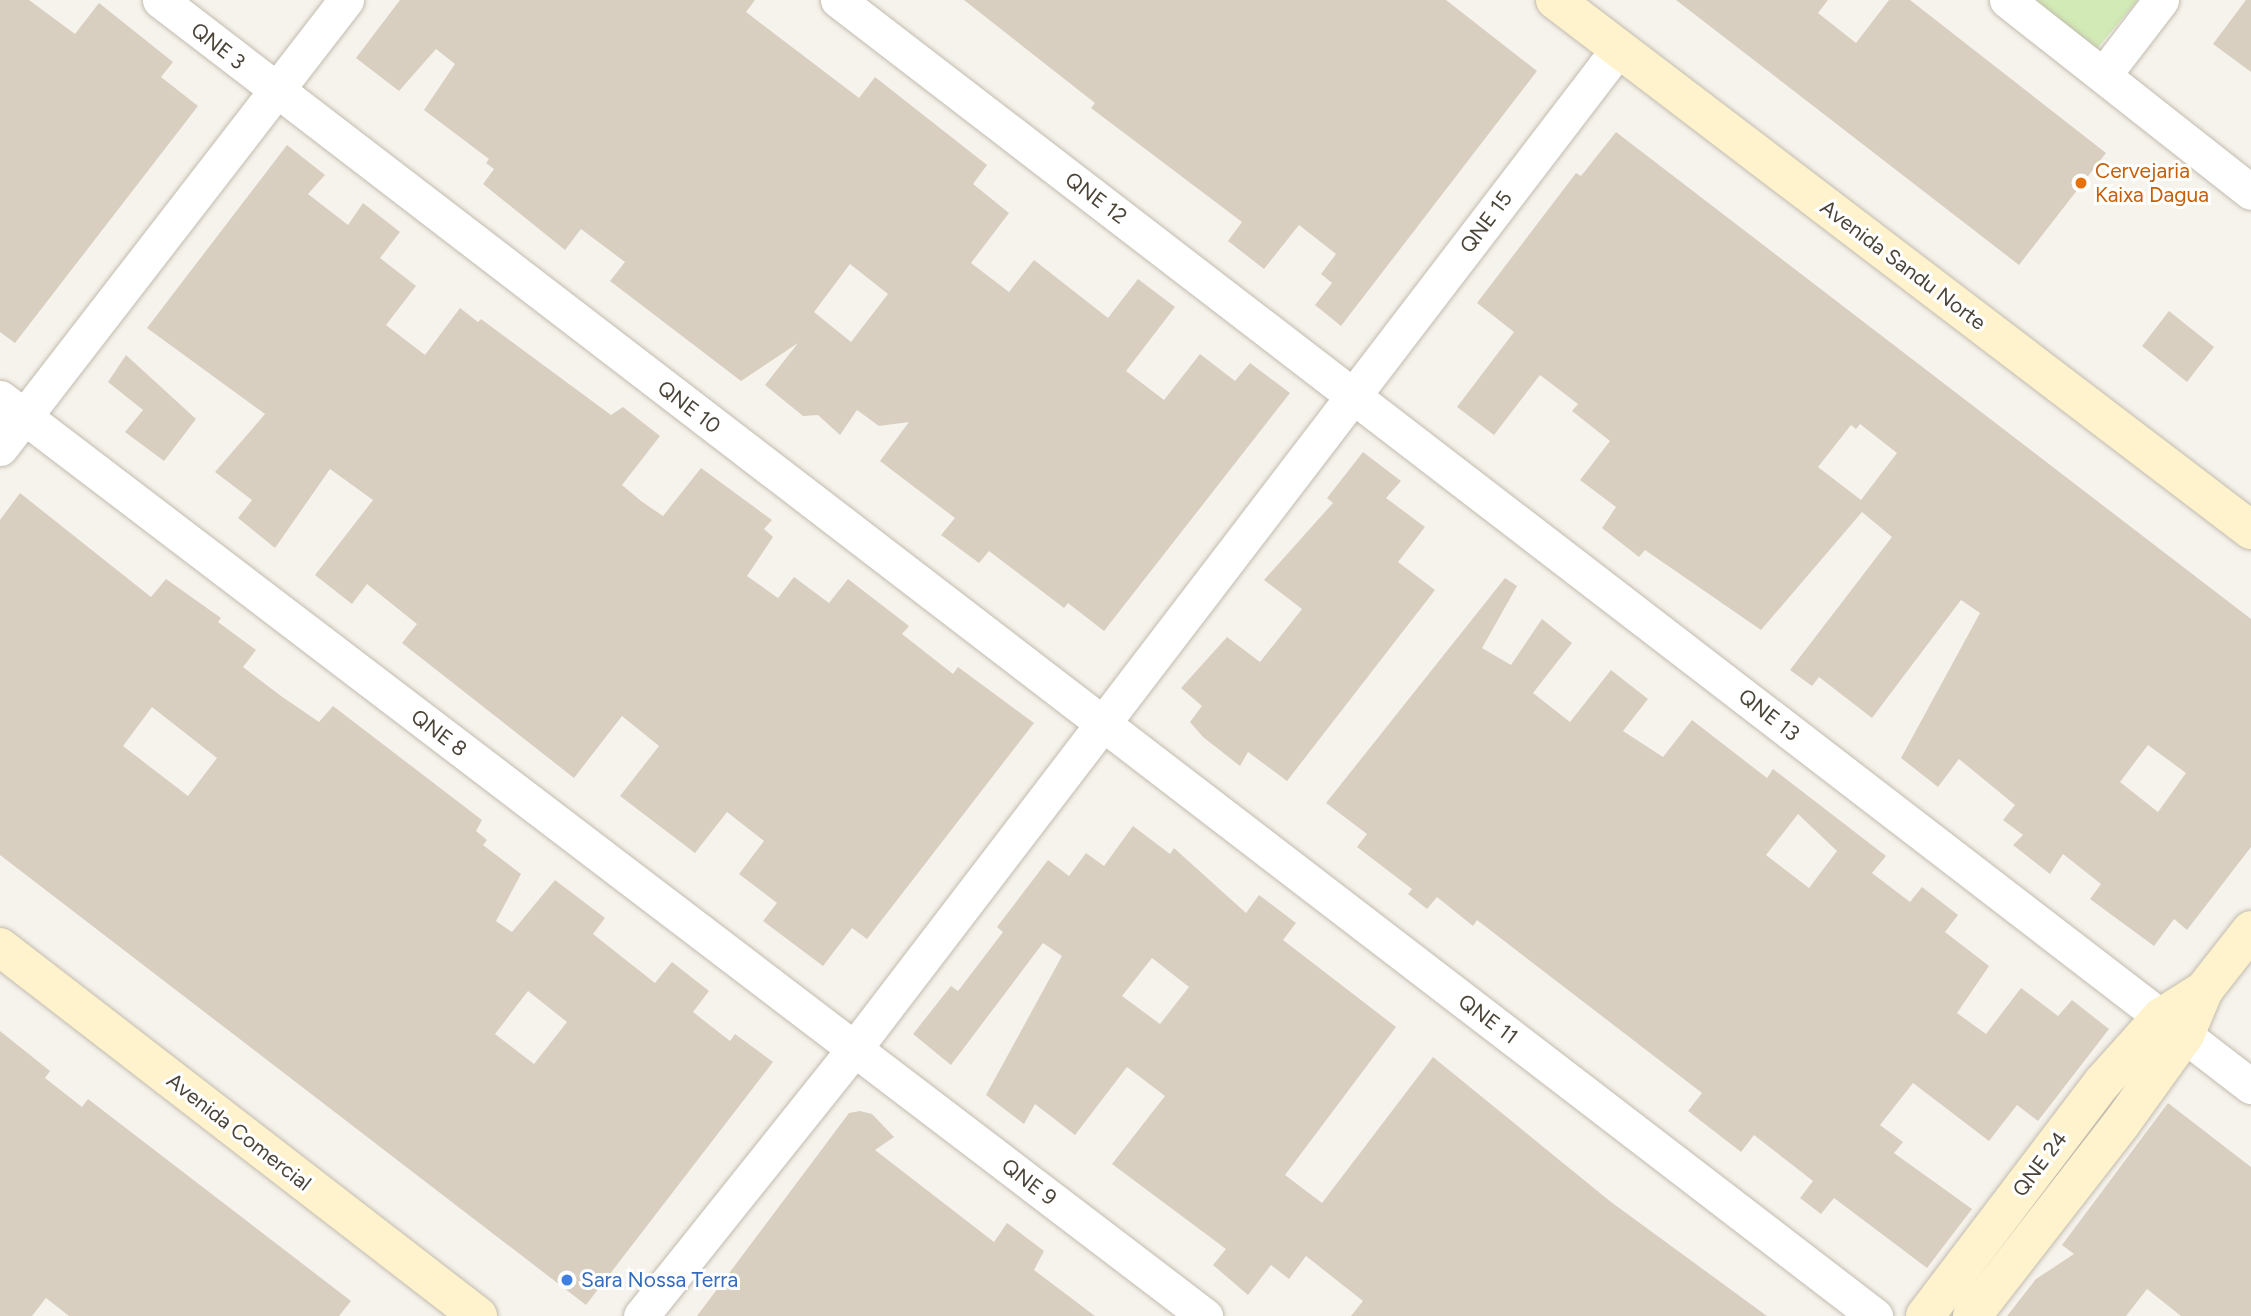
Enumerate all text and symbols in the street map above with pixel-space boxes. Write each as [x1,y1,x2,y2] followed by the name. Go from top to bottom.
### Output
[186,17,250,75] street label: QNE 3
[2095,158,2209,208] place label: Cervejaria Kaixa Dagua
[1060,167,1132,229] street label: QNE 12
[2073,175,2089,191] marker: Cervejaria Kaixa Dagua
[1455,186,1517,258] street label: QNE 15
[1815,195,1991,335] street label: Avenida Sandu Norte
[653,375,725,439] street label: QNE 10
[1734,683,1804,747] street label: QNE 13
[406,704,472,762] street label: QNE 8
[1453,989,1523,1049] street label: QNE 11
[162,1068,316,1196] street label: Avenida Comercial
[2007,1126,2073,1202] street label: QNE 24
[997,1153,1061,1211] street label: QNE 9
[581,1267,738,1293] place label: Sara Nossa Terra
[559,1272,575,1288] marker: Sara Nossa Terra

